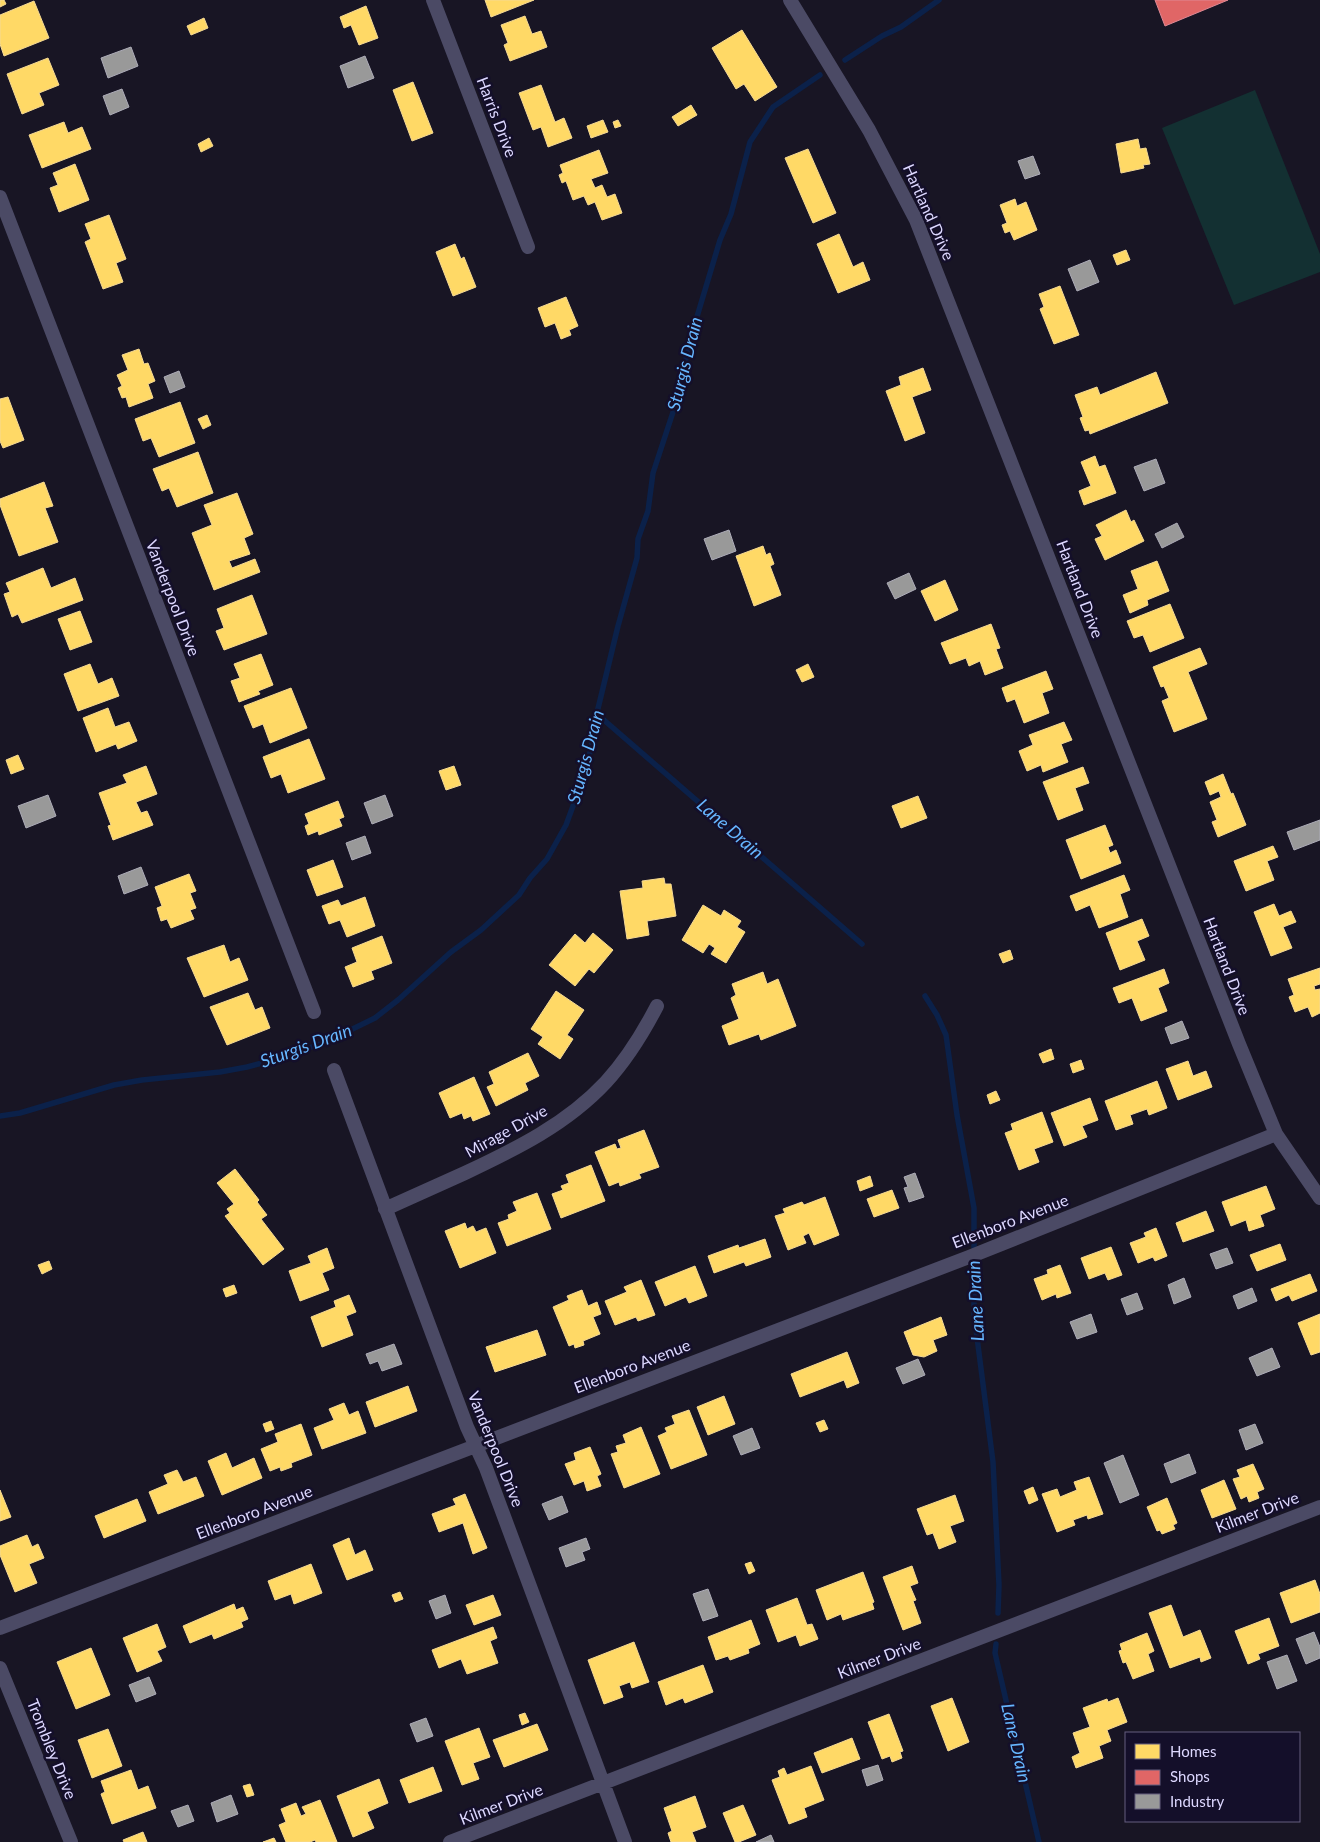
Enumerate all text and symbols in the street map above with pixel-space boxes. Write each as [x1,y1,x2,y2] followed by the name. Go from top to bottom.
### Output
[473,74,521,160] street label: Harris Drive
[900,161,959,263] street label: Hartland Drive
[662,314,706,413] water label: Sturgis Drain
[143,537,204,659] street label: Vanderpool Drive
[1053,537,1108,640] street label: Hartland Drive
[562,707,608,806] water label: Sturgis Drain
[693,793,768,863] water label: Lane Drain
[1200,914,1255,1017] street label: Hartland Drive
[257,1018,355,1072] water label: Sturgis Drain
[461,1100,550,1161] street label: Mirage Drive
[949,1190,1071,1251] street label: Ellenboro Avenue
[962,1260,988,1342] water label: Lane Drain
[571,1335,693,1396] street label: Ellenboro Avenue
[465,1388,528,1509] street label: Vanderpool Drive
[193,1481,315,1542] street label: Ellenboro Avenue
[1213,1487,1301,1536] street label: Kilmer Drive
[835,1633,923,1682] street label: Kilmer Drive
[24,1696,81,1802] street label: Trombley Drive
[997,1701,1037,1785] water label: Lane Drain
[1125,1732,1300,1822] legend
[1170,1742,1216,1760] text: Homes
[1170,1767,1210,1785] text: Shops
[457,1779,545,1828] street label: Kilmer Drive
[1170,1792,1225,1810] text: Industry

